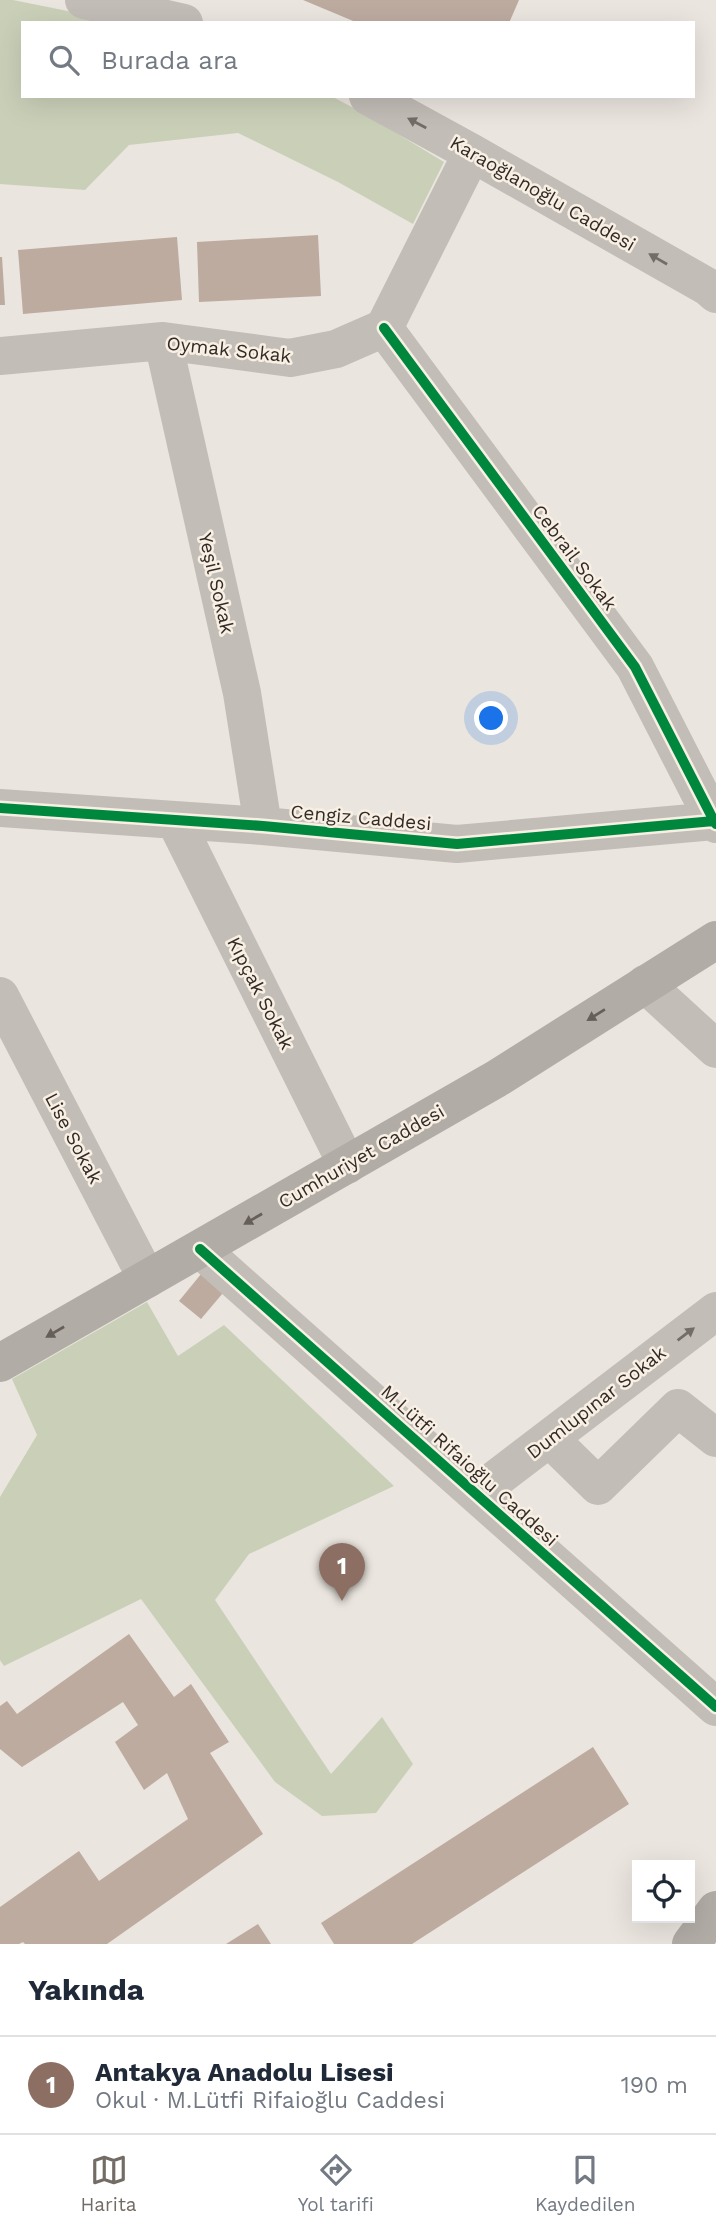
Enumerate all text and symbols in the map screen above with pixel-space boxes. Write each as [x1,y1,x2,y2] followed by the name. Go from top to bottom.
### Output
[21,21,695,98] search box
[45,41,83,79] icon: search
[101,45,238,75] text: Burada ara
[407,117,427,129] one-way arrow
[446,131,640,256] street label: Karaoğlanoğlu Caddesi
[648,253,667,265] one-way arrow
[165,332,293,368] street label: Oymak Sokak
[527,500,622,615] street label: Cebrail Sokak
[194,530,239,636] street label: Yeşil Sokak
[474,701,508,735] your location
[290,800,432,835] street label: Cengiz Caddesi
[222,933,299,1054] street label: Kıpçak Sokak
[586,1009,606,1022] one-way arrow
[40,1089,107,1188] street label: Lise Sokak
[274,1100,448,1213] street label: Cumhuriyet Caddesi
[243,1212,262,1225] one-way arrow
[46,1325,65,1338] one-way arrow
[677,1327,695,1341] one-way arrow
[522,1341,671,1464] street label: Dumlupınar Sokak
[376,1380,563,1551] street label: M.Lütfi Rifaioğlu Caddesi
[319,1543,365,1601] pin: 1
[632,1860,695,1923] map controls
[632,1860,695,1923] button: locate
[28,1972,144,2007] text: Yakında
[95,2057,394,2087] text: Antakya Anadolu Lisesi
[46,2072,56,2099] text: 1
[621,2072,688,2099] text: 190 m
[95,2087,445,2114] text: Okul · M.Lütfi Rifaioğlu Caddesi
[81,2151,137,2216] tab: Harita
[298,2151,374,2216] tab: Yol tarifi
[535,2151,635,2216] tab: Kaydedilen

